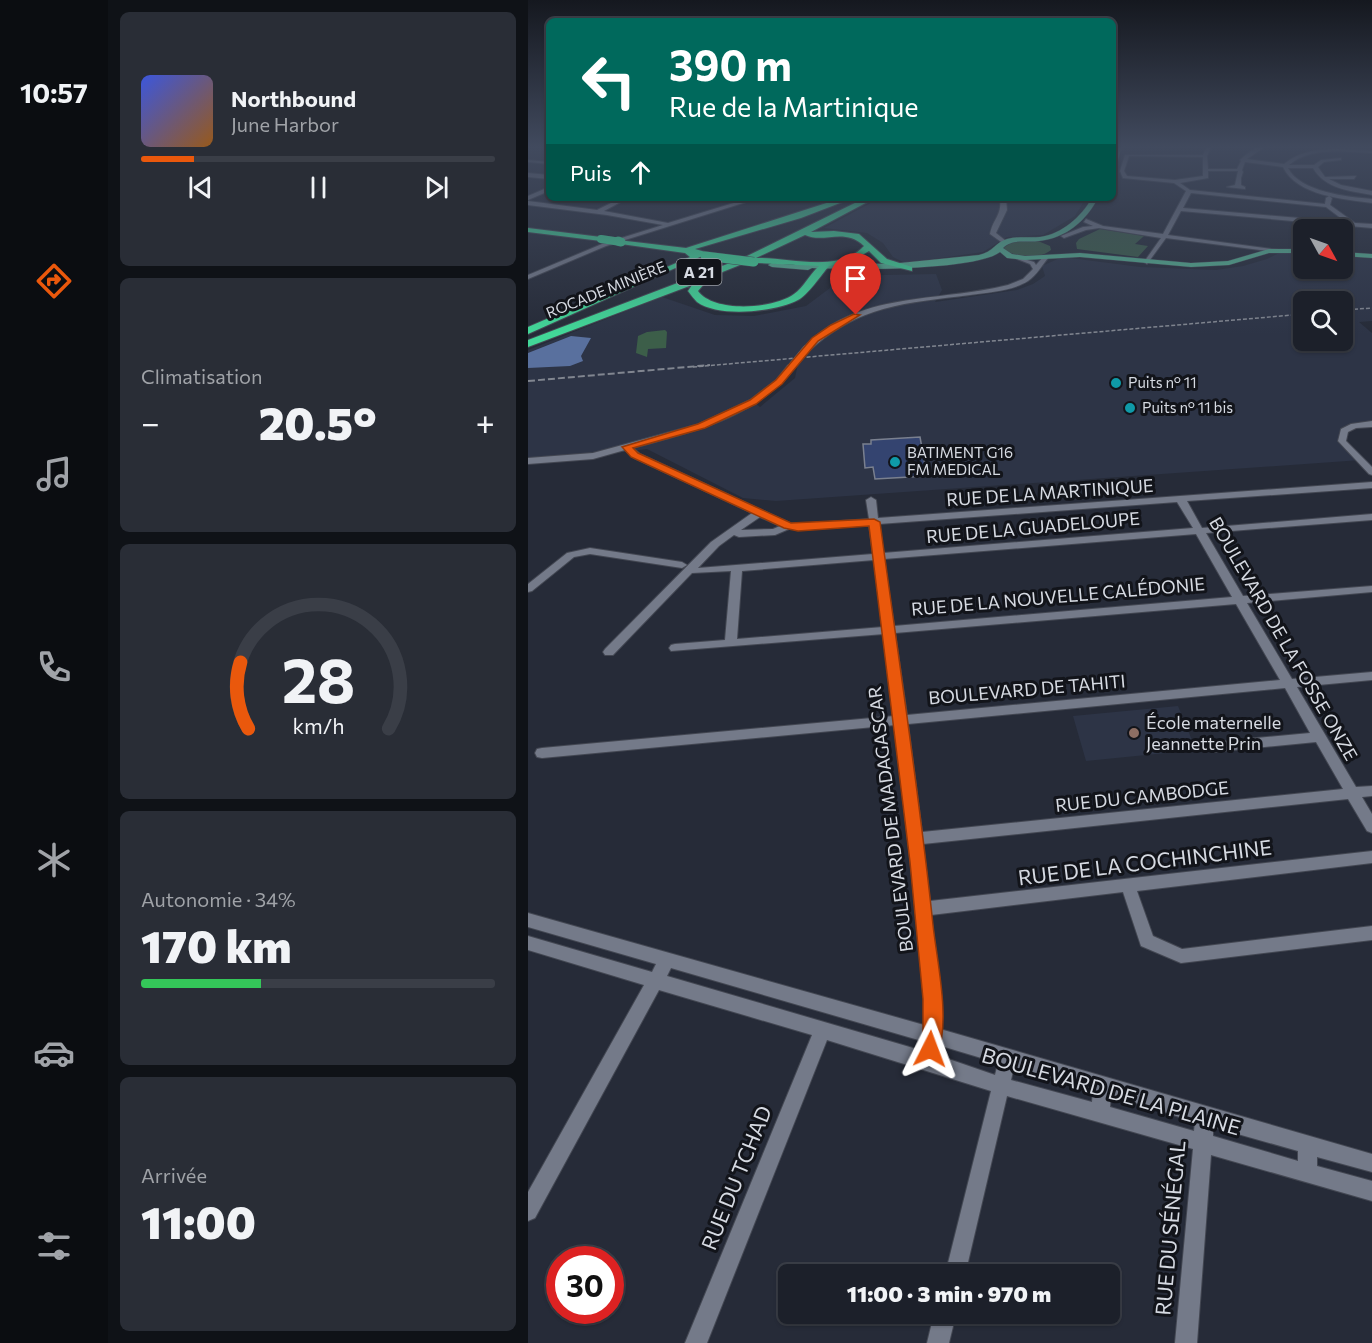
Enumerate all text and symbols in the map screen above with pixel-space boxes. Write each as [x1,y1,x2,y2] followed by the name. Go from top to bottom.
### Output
[669,38,792,90] text: 390 m
[570,42,648,120] icon: left
[20,76,88,109] text: 10:57
[231,85,356,112] text: Northbound
[669,90,919,123] text: Rue de la Martinique
[231,112,339,136] text: June Harbor
[624,156,657,189] icon: ahead
[570,159,612,186] text: Puis
[184,171,217,204] icon: previous
[302,171,335,204] icon: pause
[420,171,453,204] icon: next
[1293,219,1353,279] north arrow
[1293,219,1353,351] map controls
[830,253,881,315] pin
[543,256,668,321] street label: ROCADE MINIÈRE
[676,259,722,285] road number: A 21
[33,260,75,302] icon: directions
[839,262,872,295] icon: arrive
[1293,291,1353,351] button: search
[141,364,262,388] text: Climatisation
[1128,373,1197,391] place label: Puits n° 11
[1109,376,1123,390] marker: Puits n° 11
[259,394,377,449] text: 20.5°
[1142,398,1233,416] place label: Puits n° 11 bis
[141,401,160,442] text: −
[476,401,495,442] text: +
[1123,401,1137,415] marker: Puits n° 11 bis
[907,443,1013,478] place label: BATIMENT G16 FM MEDICAL
[33,453,75,495] icon: music
[888,455,902,469] marker: BATIMENT G16 FM MEDICAL
[946,474,1154,510] street label: RUE DE LA MARTINIQUE
[925,507,1141,547] street label: RUE DE LA GUADELOUPE
[1205,513,1363,764] street label: BOULEVARD DE LA FOSSE ONZE
[910,572,1206,620] street label: RUE DE LA NOUVELLE CALÉDONIE
[281,640,355,716] text: 28
[33,646,75,688] icon: phone
[928,669,1126,709] street label: BOULEVARD DE TAHITI
[863,685,917,953] street label: BOULEVARD DE MADAGASCAR
[1146,711,1281,754] place label: École maternelle Jeannette Prin
[292,712,344,738] text: km/h
[1127,726,1141,740] marker: École maternelle Jeannette Prin
[1054,776,1230,816] street label: RUE DU CAMBODGE
[1016,834,1273,889] street label: RUE DE LA COCHINCHINE
[33,839,75,881] icon: climate
[141,887,296,911] text: Autonomie · 34%
[141,917,292,972] text: 170 km
[898,1017,962,1081] position arrow
[33,1032,75,1074] icon: car
[979,1042,1244,1139] street label: BOULEVARD DE LA PLAINE
[695,1102,776,1253] street label: RUE DU TCHAD
[1149,1139,1190,1316] street label: RUE DU SÉNÉGAL
[141,1163,207,1187] text: Arrivée
[141,1193,256,1248] text: 11:00
[33,1225,75,1267] icon: filters
[546,1246,624,1324] speed limit sign: 30
[847,1280,1051,1307] text: 11:00 · 3 min · 970 m

